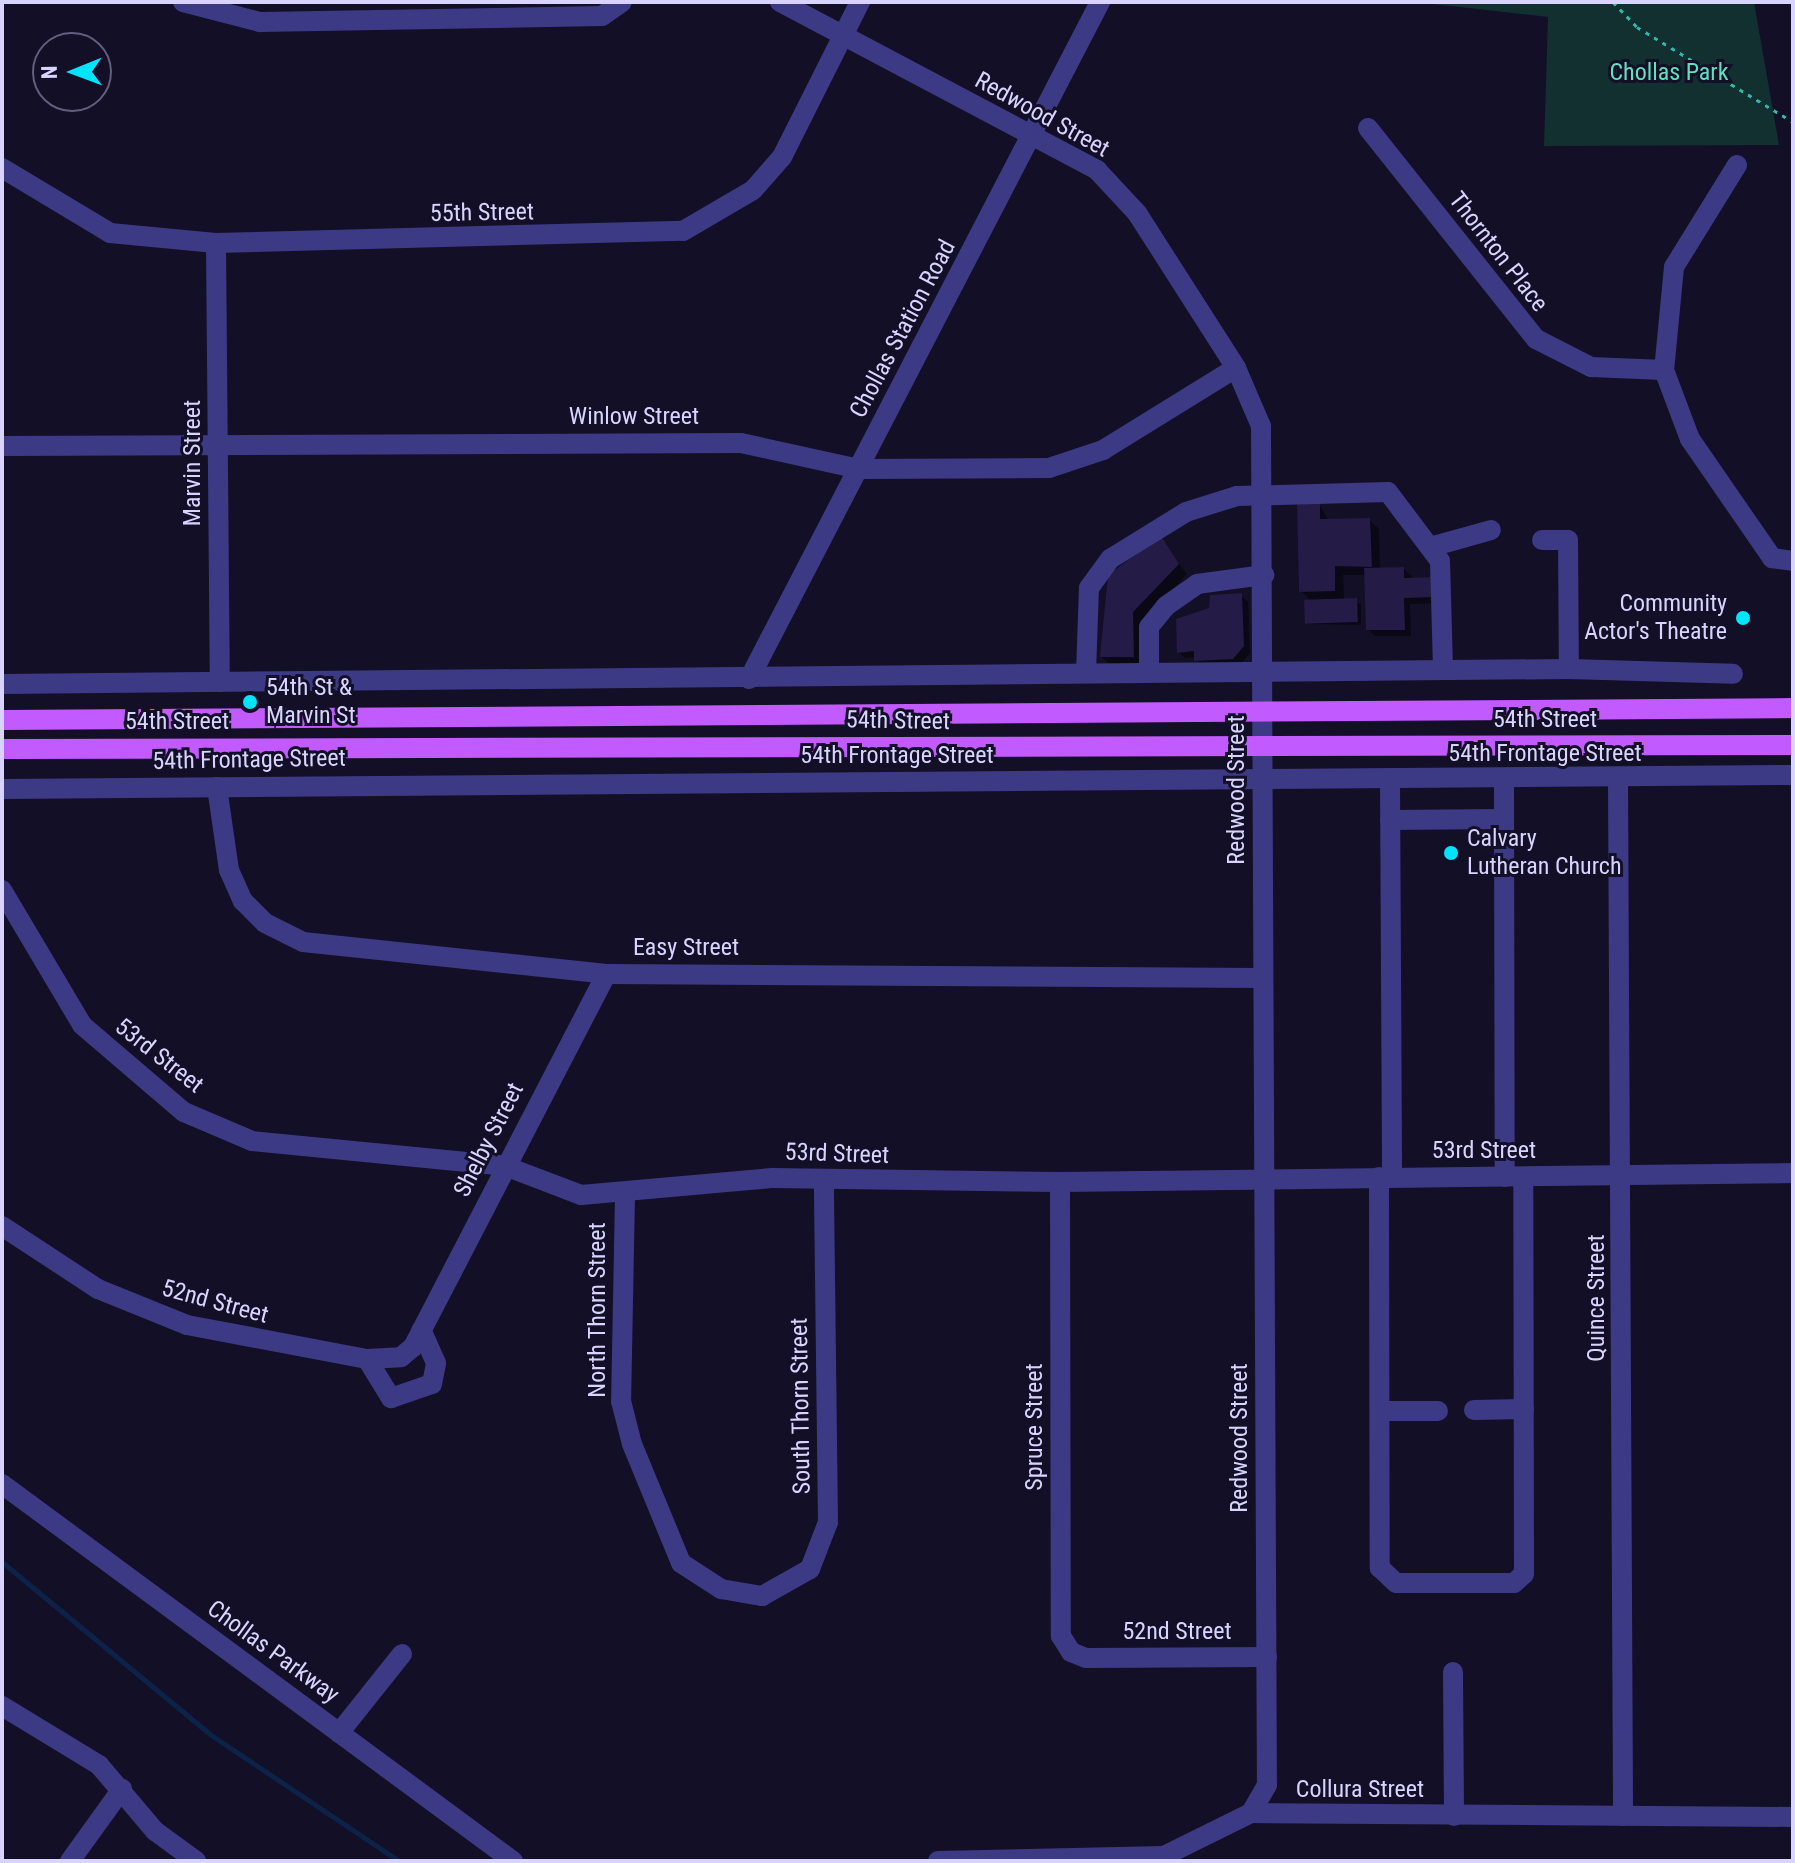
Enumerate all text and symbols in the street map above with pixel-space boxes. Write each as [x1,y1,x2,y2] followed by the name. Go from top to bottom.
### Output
[32,32,112,112] north arrow
[1609,59,1729,87] park label: Chollas Park
[37,65,62,79] text: N
[970,66,1114,164] street label: Redwood Street
[1442,186,1554,318] street label: Thornton Place
[430,198,534,228] street label: 55th Street
[844,235,962,423] street label: Chollas Station Road
[179,400,207,526] street label: Marvin Street
[569,403,699,431] street label: Winlow Street
[1584,590,1727,646] place label: Community Actor's Theatre
[1734,609,1752,627] marker: Community Actor's Theatre
[266,674,356,730] place label: 54th St & Marvin St
[241,693,259,711] marker: 54th St & Marvin St
[846,706,950,736] street label: 54th Street
[1493,706,1597,734] street label: 54th Street
[125,708,229,736] street label: 54th Street
[1223,715,1251,865] street label: Redwood Street
[1448,740,1642,768] street label: 54th Frontage Street
[800,742,994,770] street label: 54th Frontage Street
[152,744,346,776] street label: 54th Frontage Street
[1467,825,1621,881] place label: Calvary Lutheran Church
[1442,844,1460,862] marker: Calvary Lutheran Church
[633,934,739,962] street label: Easy Street
[109,1013,209,1099] street label: 53rd Street
[448,1078,530,1202] street label: Shelby Street
[1432,1137,1536,1165] street label: 53rd Street
[784,1138,890,1170] street label: 53rd Street
[584,1222,612,1398] street label: North Thorn Street
[1583,1234,1611,1362] street label: Quince Street
[159,1274,271,1330] street label: 52nd Street
[785,1317,817,1495] street label: South Thorn Street
[1021,1363,1049,1491] street label: Spruce Street
[1226,1363,1254,1513] street label: Redwood Street
[201,1595,345,1709] street label: Chollas Parkway
[1123,1618,1231,1646] street label: 52nd Street
[1296,1776,1424,1804] street label: Collura Street

